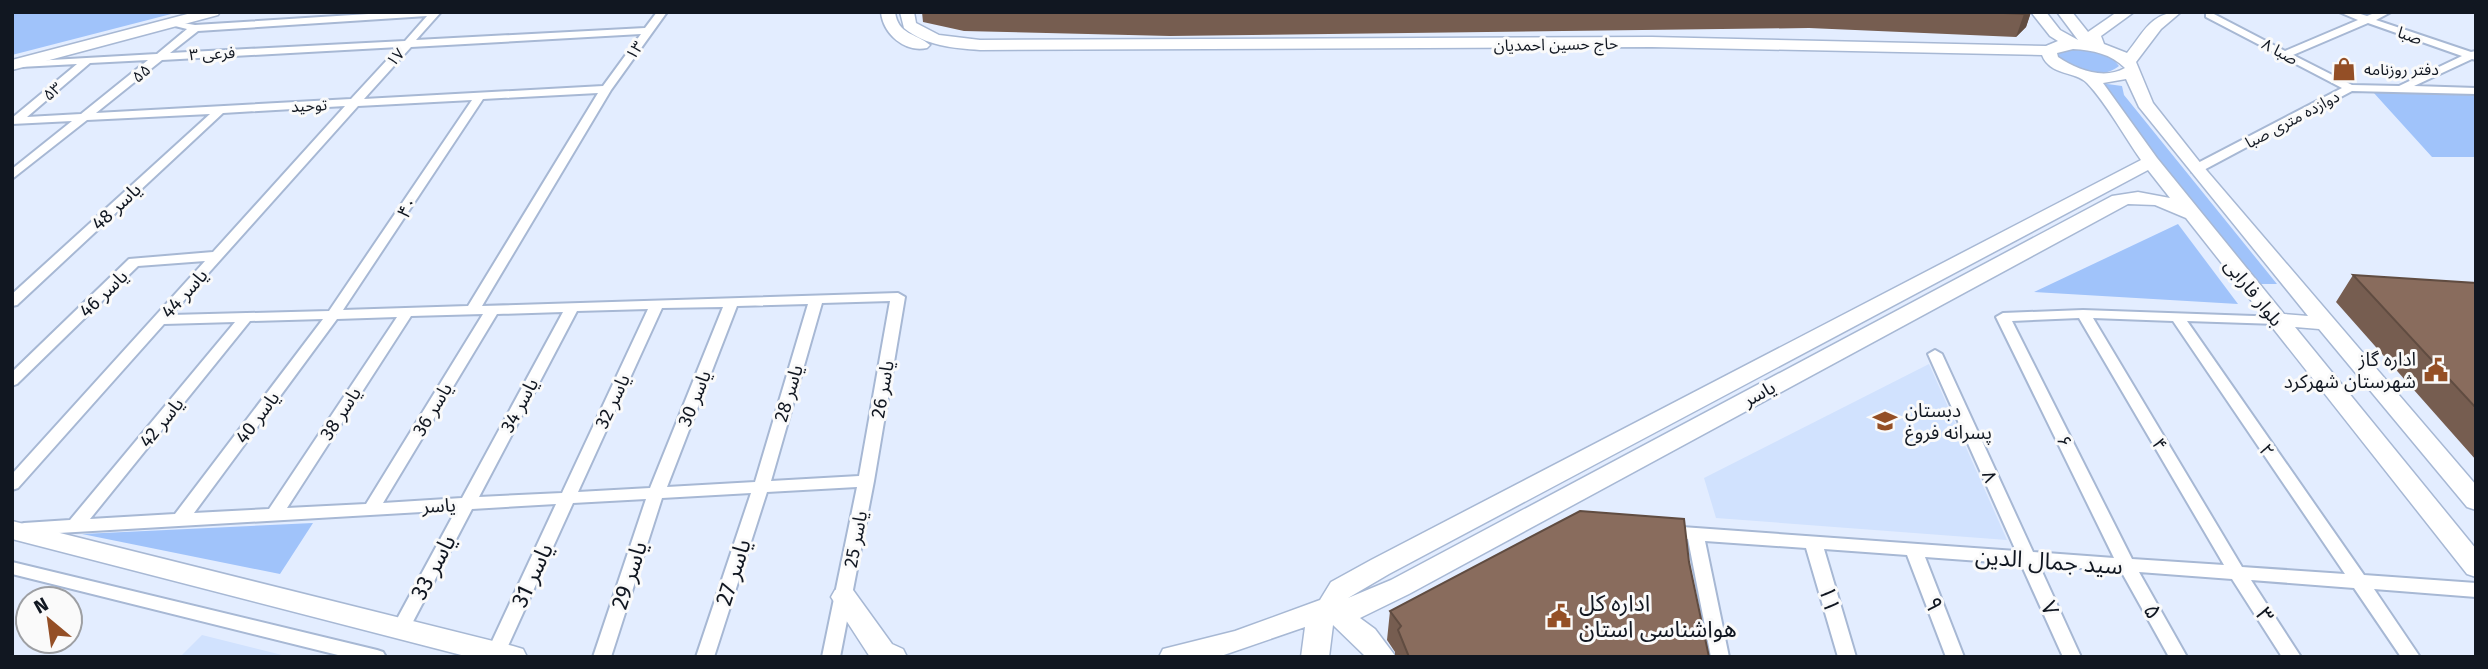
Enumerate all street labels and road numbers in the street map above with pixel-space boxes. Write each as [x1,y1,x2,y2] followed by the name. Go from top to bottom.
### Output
[2395,22,2425,48] street label: صبا
[1493,34,1619,58] street label: حاج حسین احمدیان
[2259,34,2301,69] street label: صبا ۸
[621,37,647,63] street label: ۱۳
[188,43,236,64] street label: فرعی ۳
[382,44,409,70] street label: ۱۷
[128,60,154,87] street label: ۵۵
[39,78,65,105] street label: ۵۳
[2242,87,2343,152] street label: دوازده متری صبا
[290,95,328,116] street label: توحید
[87,178,146,235] street label: یاسر 48
[392,192,423,223] street label: ۴۰
[2219,254,2288,331] street label: بلوار فارابی
[156,264,213,323] street label: یاسر 44
[74,265,133,322] street label: یاسر 46
[866,358,899,420] street label: یاسر 26
[769,362,808,425] street label: یاسر 28
[673,367,716,430] street label: یاسر 30
[590,370,635,432] street label: یاسر 32
[496,374,543,436] street label: یاسر 34
[1738,375,1779,412] street label: یاسر
[408,378,457,440] street label: یاسر 36
[315,382,366,444] street label: یاسر 38
[230,387,284,448] street label: یاسر 40
[134,393,189,452] street label: یاسر 42
[2052,431,2077,451] street label: ۶
[2147,434,2172,455] street label: ۴
[2254,439,2279,461] street label: ۲
[1977,467,2002,486] street label: ۸
[421,493,456,518] street label: یاسر
[839,509,872,570] street label: یاسر 25
[404,530,462,604] street label: یاسر 33
[709,535,757,609] street label: یاسر 27
[605,537,653,613] street label: یاسر 29
[505,538,559,612] street label: یاسر 31
[1974,542,2124,580] street label: سید جمال الدین
[1813,582,1847,616] street label: ۱۱
[1919,593,1949,615] street label: ۹
[2035,596,2065,620] street label: ۷
[2138,598,2168,624] street label: ۵
[2250,602,2280,628] street label: ۳

